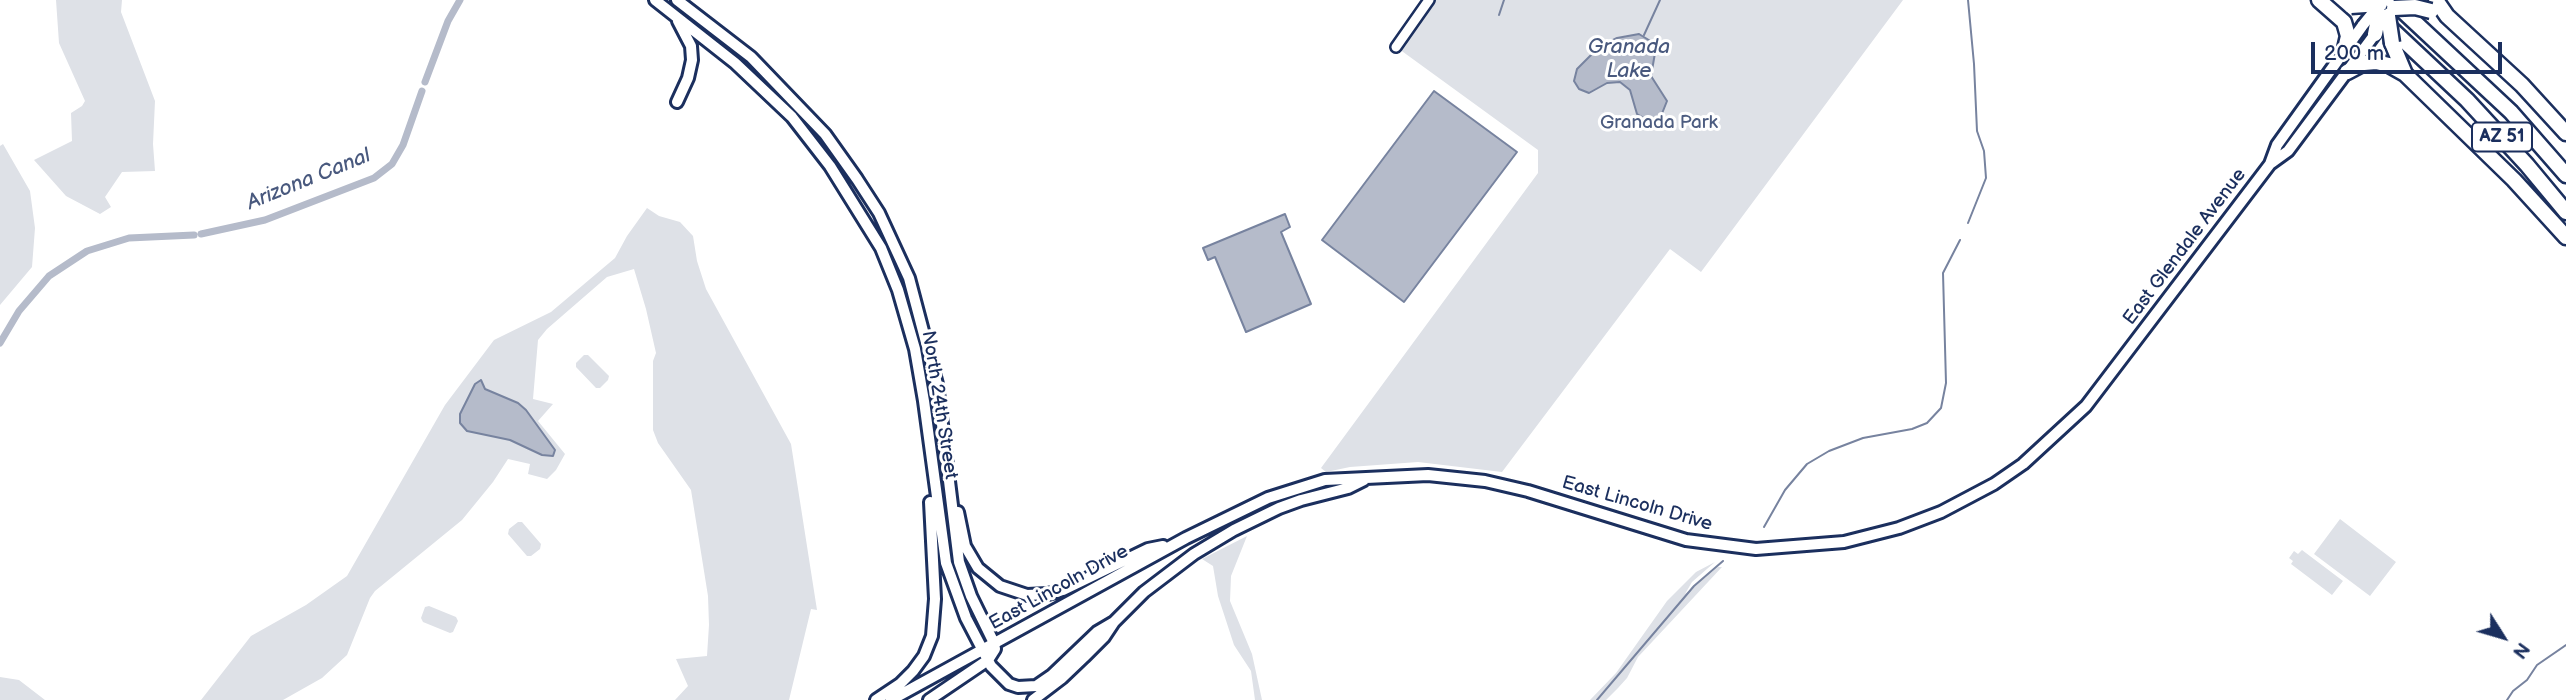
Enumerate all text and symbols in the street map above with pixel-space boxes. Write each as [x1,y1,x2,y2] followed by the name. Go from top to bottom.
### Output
[2314,28,2505,72] scale bar
[1588,35,1670,85] water label: Granada Lake
[2324,41,2384,66] text: 200 m
[1600,112,1718,134] park label: Granada Park
[2472,122,2532,152] road number: AZ 51
[243,144,375,216] water label: Arizona Canal
[2119,164,2251,330] street label: East Glendale Avenue
[916,329,962,481] street label: North 24th Street
[1559,472,1715,536] street label: East Lincoln Drive
[986,540,1132,636] street label: East Lincoln Drive
[2468,602,2538,672] north arrow
[2507,637,2534,663] text: N

